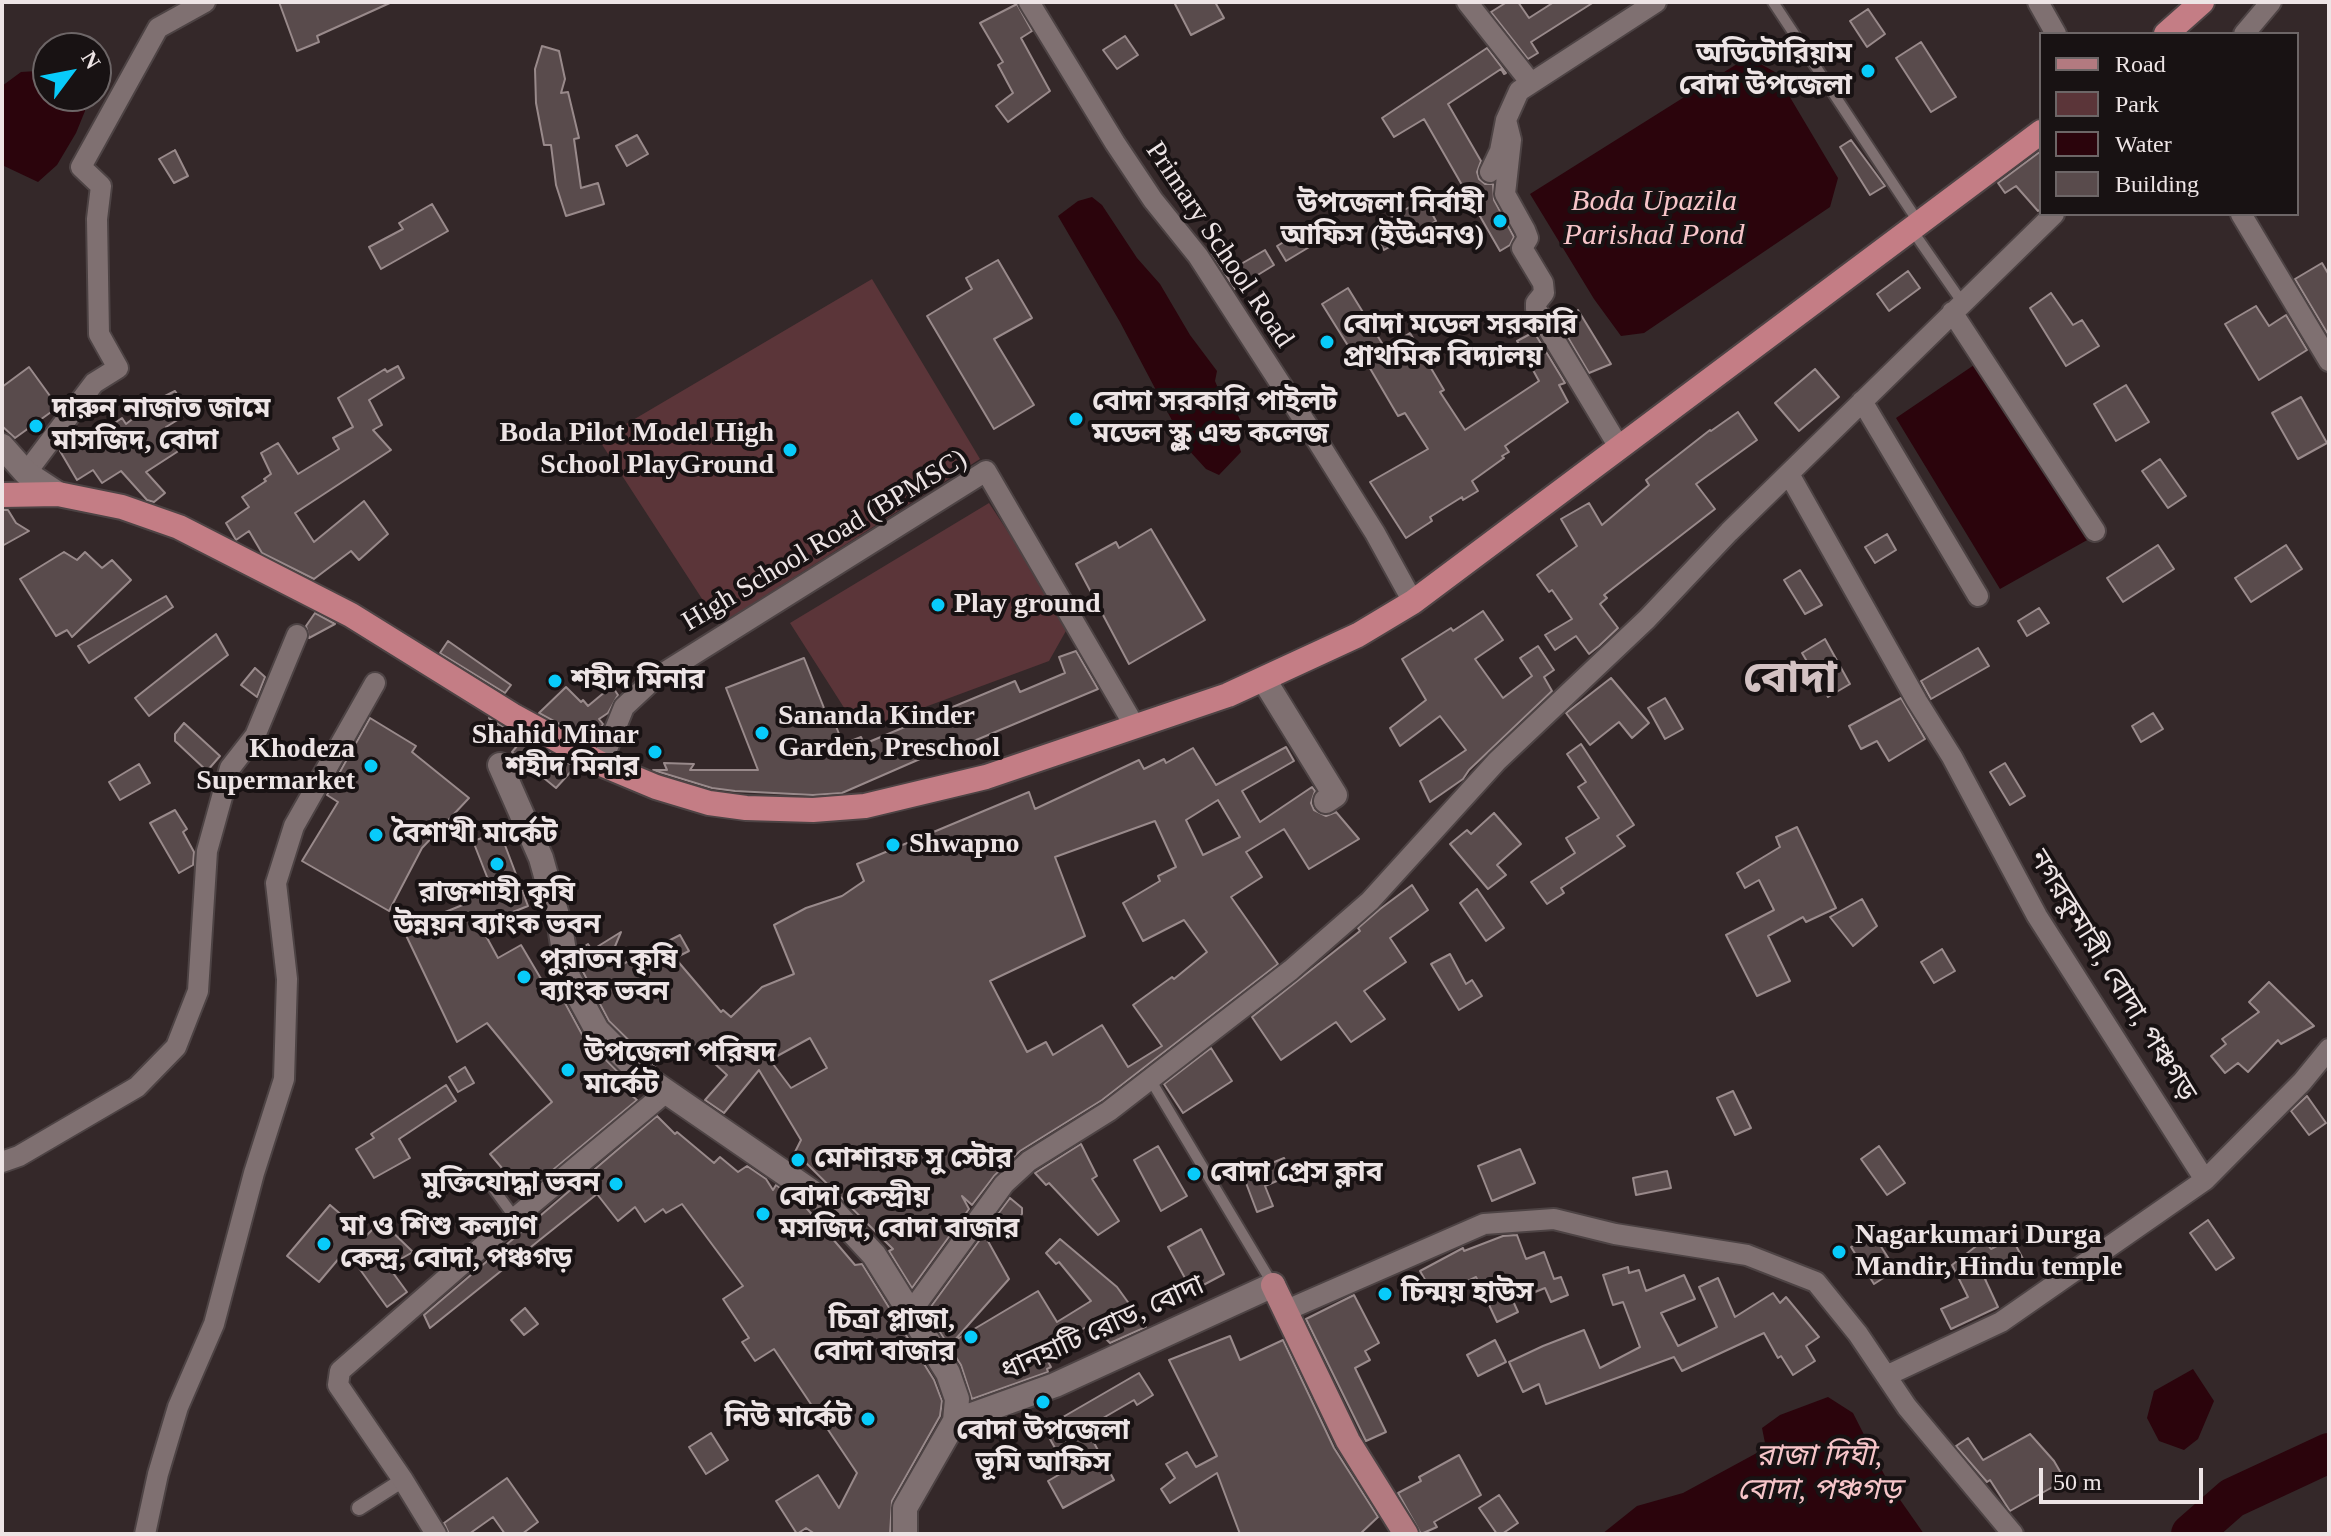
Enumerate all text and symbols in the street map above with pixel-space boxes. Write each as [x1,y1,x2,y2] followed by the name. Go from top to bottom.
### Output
[32,32,112,112] north arrow
[2039,32,2299,216] legend
[1679,38,1852,104] place label: অডিটোরিয়াম বোদা উপজেলা
[76,47,106,73] text: N
[2115,51,2166,77] text: Road
[1859,62,1877,80] marker: অডিটোরিয়াম বোদা উপজেলা
[2115,91,2159,117] text: Park
[2115,131,2172,157] text: Water
[1138,136,1300,354] street label: Primary School Road
[2115,171,2199,197] text: Building
[1564,184,1744,254] water label: Boda Upazila Parishad Pond
[1280,188,1484,254] place label: উপজেলা নির্বাহী আফিস (ইউএনও)
[1491,212,1509,230] marker: উপজেলা নির্বাহী আফিস (ইউএনও)
[1343,309,1577,375] place label: বোদা মডেল সরকারি প্রাথমিক বিদ্যালয়
[1318,333,1336,351] marker: বোদা মডেল সরকারি প্রাথমিক বিদ্যালয়
[1092,386,1337,452] place label: বোদা সরকারি পাইলট মডেল স্কুল এন্ড কলেজ
[52,393,270,459] place label: দারুন নাজাত জামে মাসজিদ, বোদা
[1067,410,1085,428] marker: বোদা সরকারি পাইলট মডেল স্কুল এন্ড কলেজ
[27,417,45,435] marker: দারুন নাজাত জামে মাসজিদ, বোদা
[499,417,774,483] place label: Boda Pilot Model High School PlayGround
[781,441,799,459] marker: Boda Pilot Model High School PlayGround
[677,443,973,639] street label: High School Road (BPMSC)
[954,588,1101,622] place label: Play ground
[929,596,947,614] marker: Play ground
[1743,655,1837,707] district label: বোদা
[571,664,705,698] place label: শহীদ মিনার
[546,672,564,690] marker: শহীদ মিনার
[778,700,1000,766] place label: Sananda Kinder Garden, Preschool
[472,719,639,785] place label: Shahid Minar শহীদ মিনার
[753,724,771,742] marker: Sananda Kinder Garden, Preschool
[196,733,355,799] place label: Khodeza Supermarket
[646,743,664,761] marker: Shahid Minar শহীদ মিনার
[362,757,380,775] marker: Khodeza Supermarket
[392,818,558,852] place label: বৈশাখী মার্কেট
[367,826,385,844] marker: বৈশাখী মার্কেট
[909,828,1020,862] place label: Shwapno
[884,836,902,854] marker: Shwapno
[2021,844,2203,1108] street label: নগরকুমারী, বোদা, পঞ্চগড়
[488,855,506,873] marker: রাজশাহী কৃষি উন্নয়ন ব্যাংক ভবন
[393,877,601,943] place label: রাজশাহী কৃষি উন্নয়ন ব্যাংক ভবন
[540,944,678,1010] place label: পুরাতন কৃষি ব্যাংক ভবন
[515,968,533,986] marker: পুরাতন কৃষি ব্যাংক ভবন
[584,1037,776,1103] place label: উপজেলা পরিষদ মার্কেট
[559,1061,577,1079] marker: উপজেলা পরিষদ মার্কেট
[814,1143,1012,1177] place label: মোশারফ সু স্টোর
[789,1151,807,1169] marker: মোশারফ সু স্টোর
[1210,1157,1383,1191] place label: বোদা প্রেস ক্লাব
[1185,1165,1203,1183] marker: বোদা প্রেস ক্লাব
[422,1167,600,1201] place label: মুক্তিযোদ্ধা ভবন
[607,1175,625,1193] marker: মুক্তিযোদ্ধা ভবন
[779,1181,1019,1247] place label: বোদা কেন্দ্রীয় মসজিদ, বোদা বাজার
[754,1205,772,1223] marker: বোদা কেন্দ্রীয় মসজিদ, বোদা বাজার
[340,1211,572,1277] place label: মা ও শিশু কল্যাণ কেন্দ্র, বোদা, পঞ্চগড়
[1855,1219,2122,1285] place label: Nagarkumari Durga Mandir, Hindu temple
[315,1235,333,1253] marker: মা ও শিশু কল্যাণ কেন্দ্র, বোদা, পঞ্চগড়
[1830,1243,1848,1261] marker: Nagarkumari Durga Mandir, Hindu temple
[996,1269,1210,1389] street label: ধানহাটি রোড, বোদা
[1401,1277,1533,1311] place label: চিন্ময় হাউস
[1376,1285,1394,1303] marker: চিন্ময় হাউস
[813,1304,955,1370] place label: চিত্রা প্লাজা, বোদা বাজার
[962,1328,980,1346] marker: চিত্রা প্লাজা, বোদা বাজার
[1034,1393,1052,1411] marker: বোদা উপজেলা ভূমি আফিস
[725,1402,852,1436] place label: নিউ মার্কেট
[859,1410,877,1428] marker: নিউ মার্কেট
[956,1415,1130,1481] place label: বোদা উপজেলা ভূমি আফিস
[1737,1439,1901,1510] water label: রাজা দিঘী, বোদা, পঞ্চগড়
[2043,1452,2207,1502] scale bar
[2053,1469,2102,1495] text: 50 m

